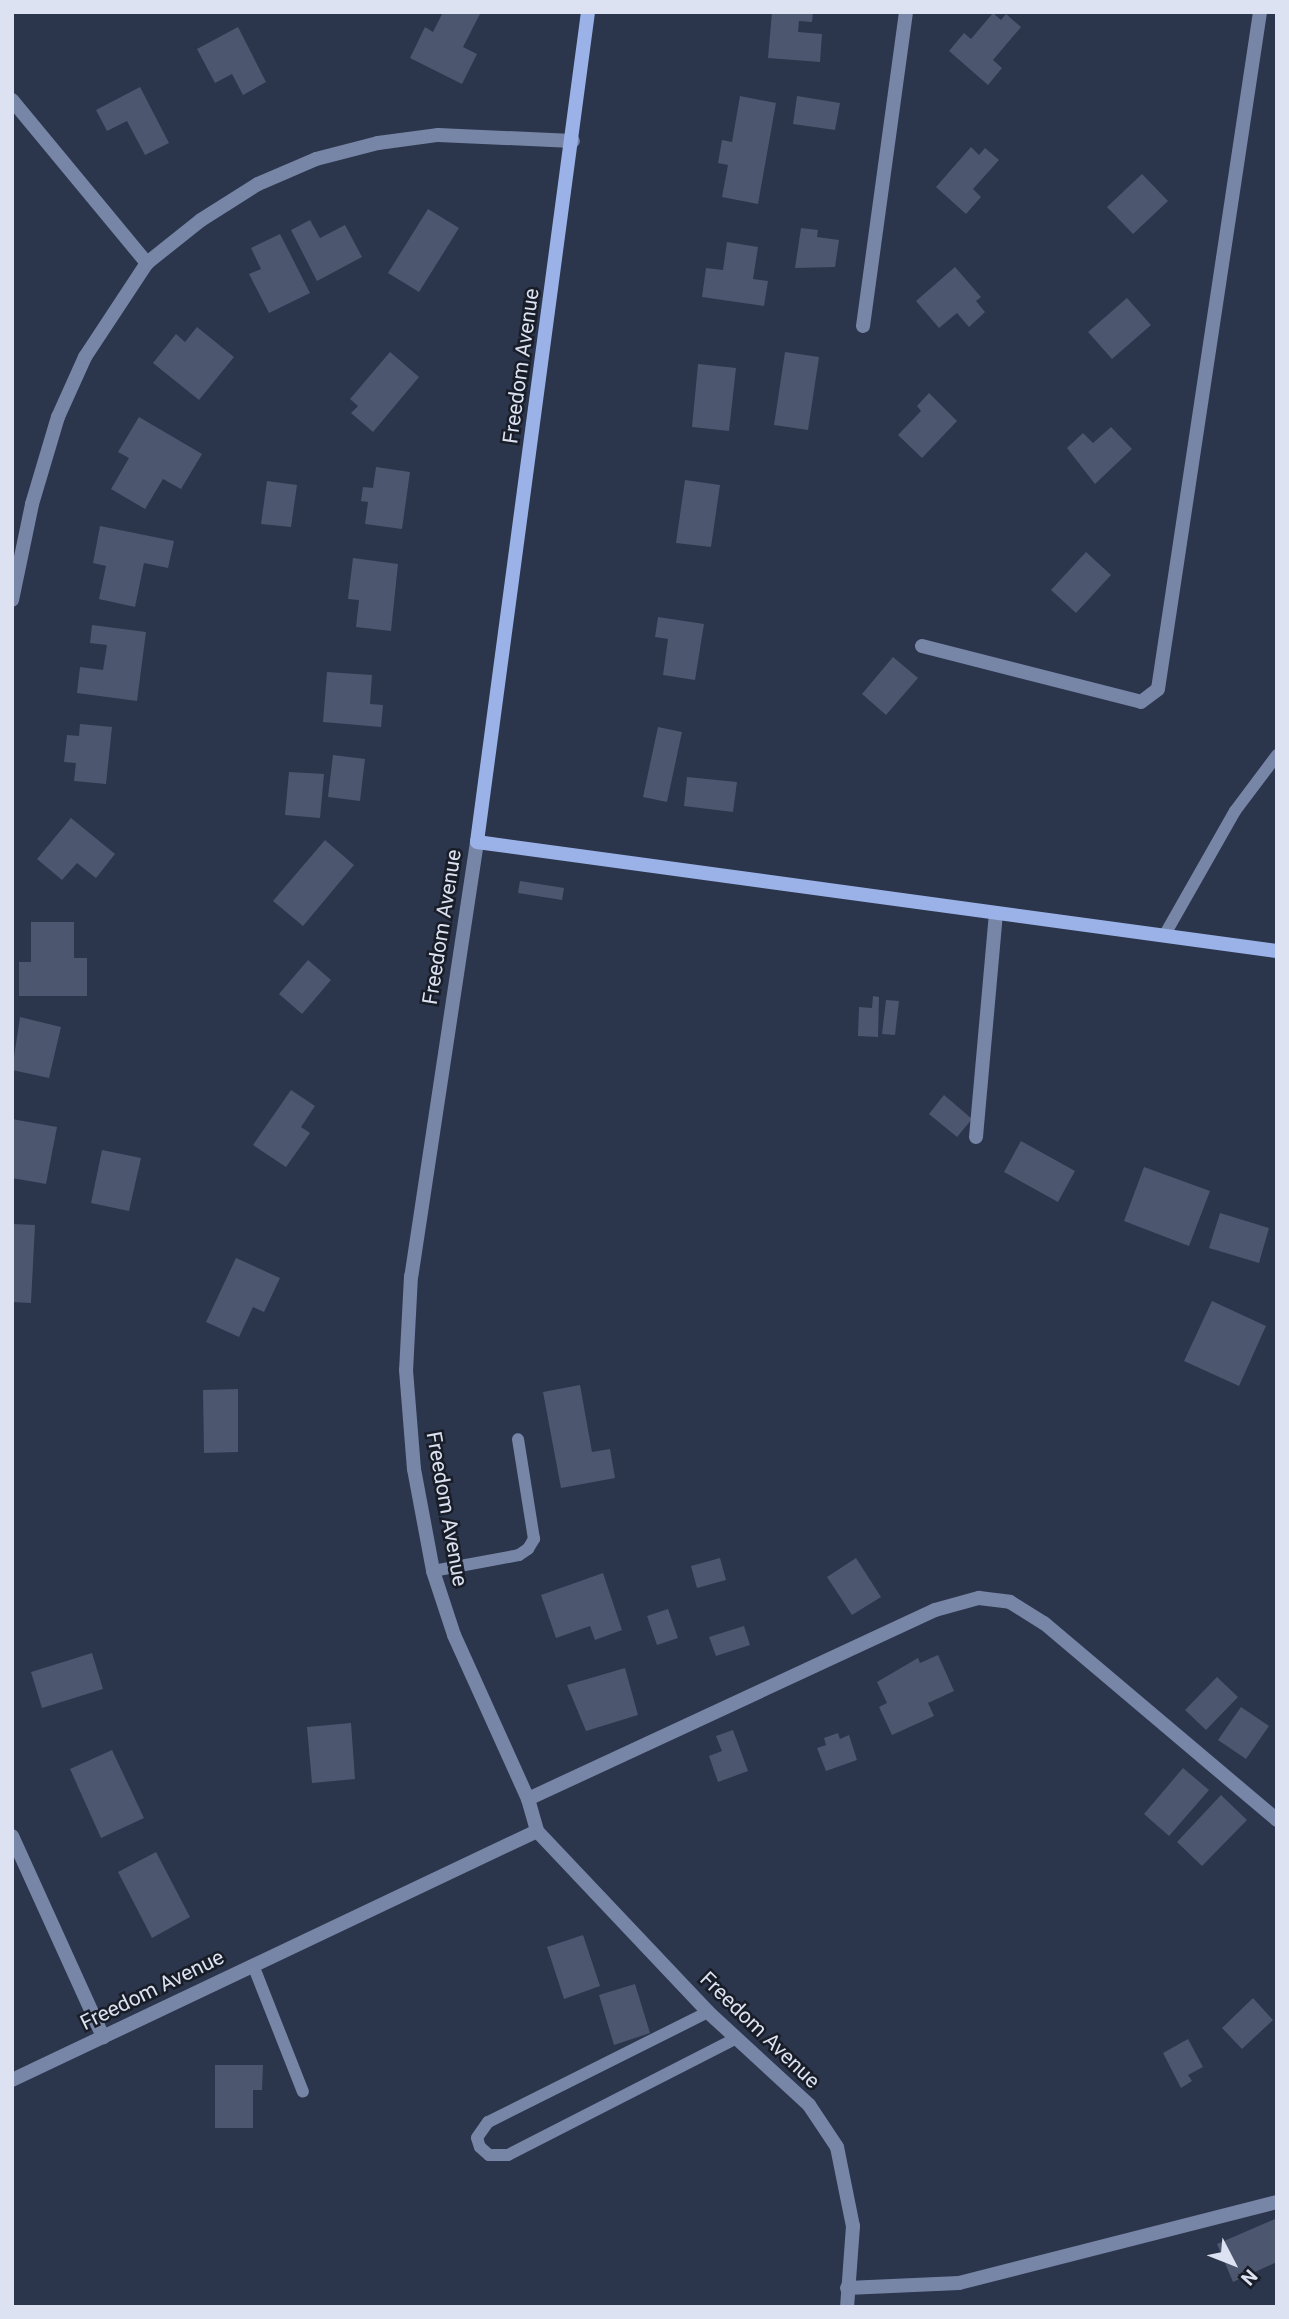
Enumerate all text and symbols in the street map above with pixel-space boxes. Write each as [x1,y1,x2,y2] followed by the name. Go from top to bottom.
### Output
[498,287,544,445] street label: Freedom Avenue
[417,848,467,1006] street label: Freedom Avenue
[421,1430,473,1588] street label: Freedom Avenue
[76,1944,228,2036] street label: Freedom Avenue
[695,1967,825,2093] street label: Freedom Avenue
[1198,2228,1268,2298] north arrow
[1236,2265,1262,2290] text: N

